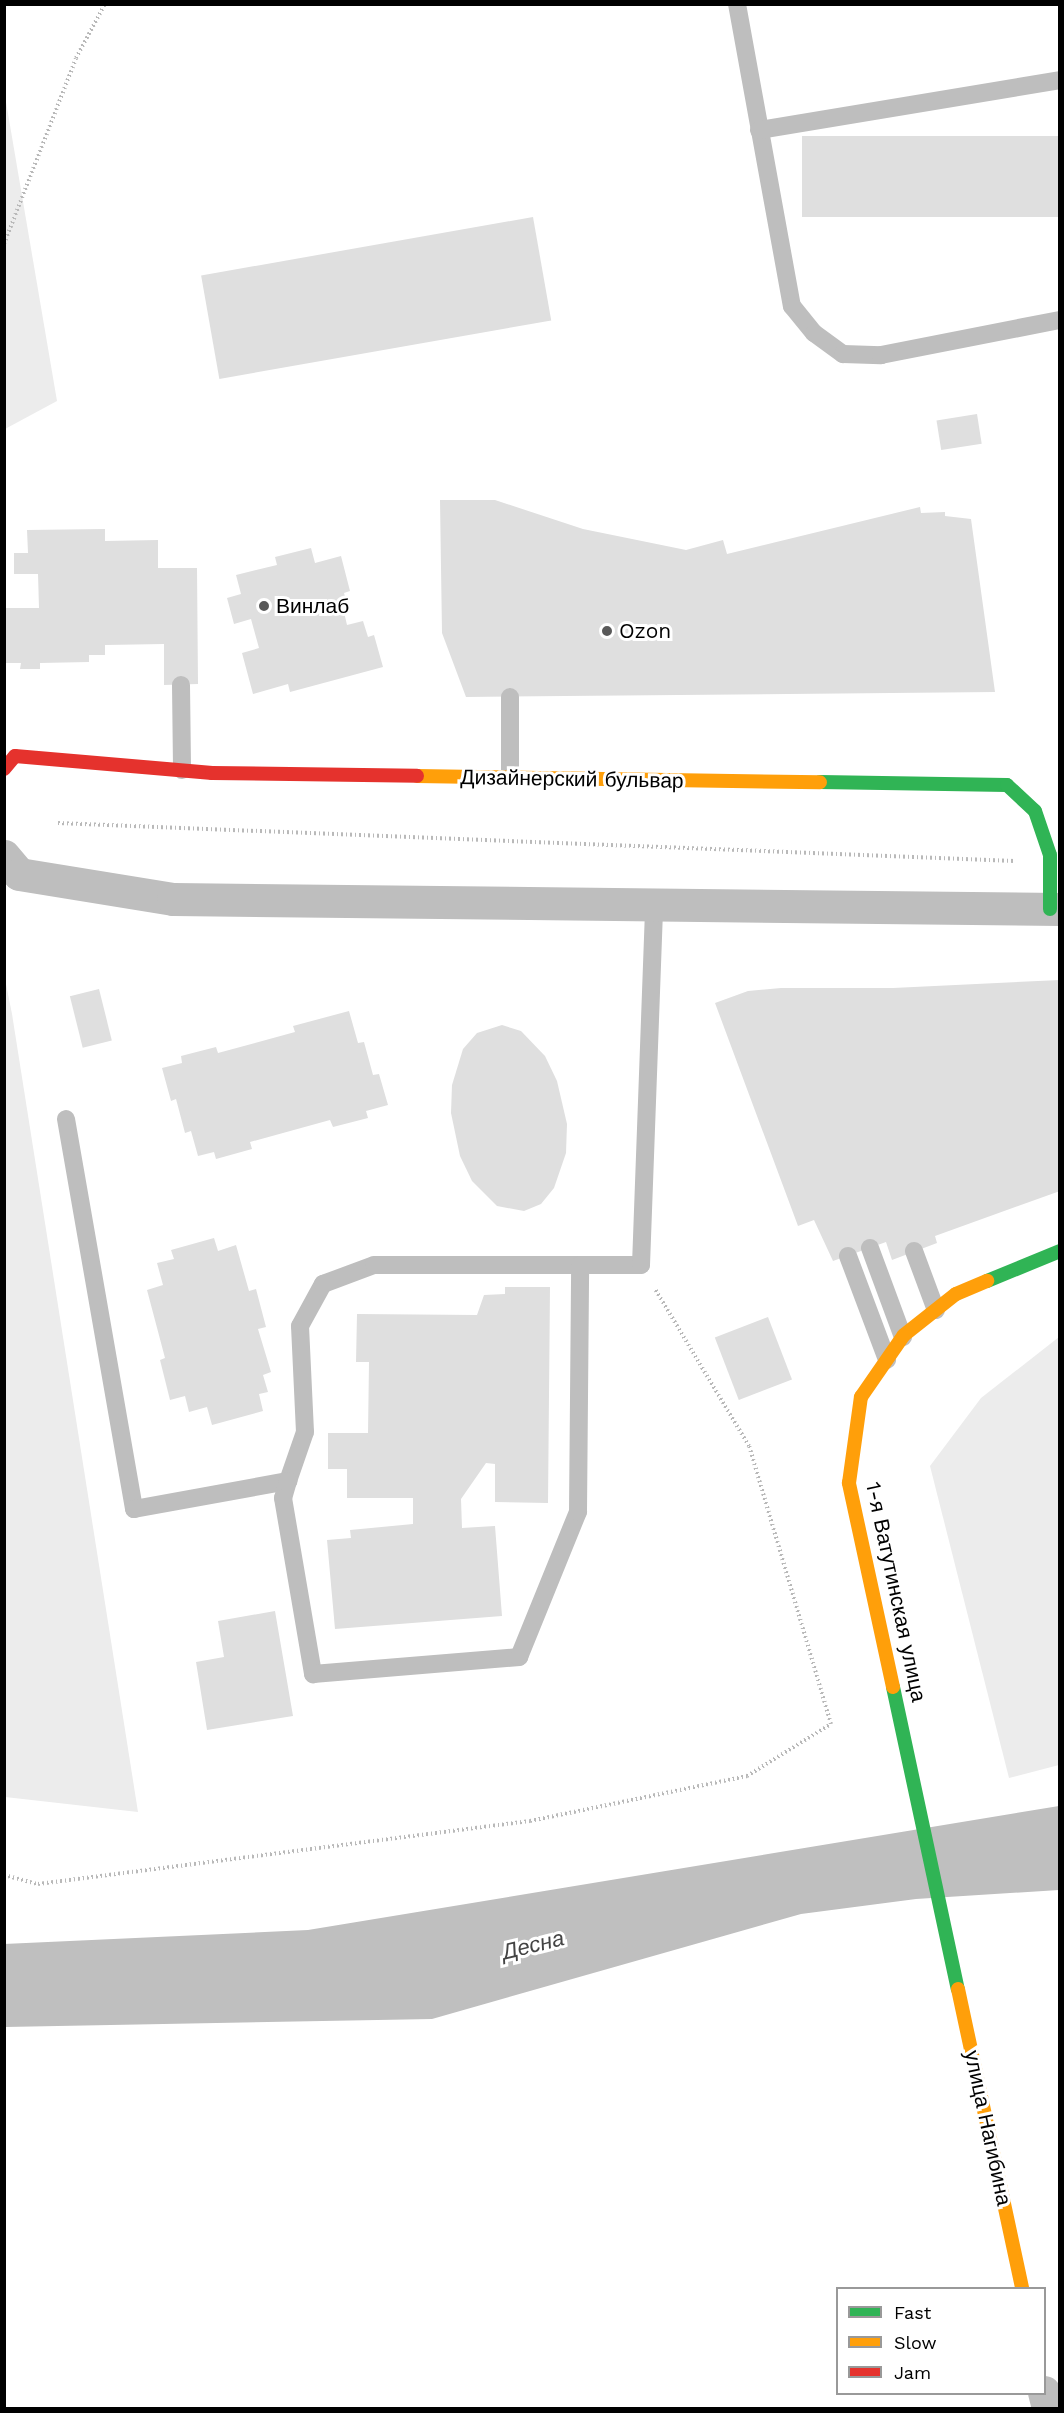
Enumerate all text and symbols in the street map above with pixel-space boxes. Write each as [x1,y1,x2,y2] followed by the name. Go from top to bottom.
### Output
[276,593,349,619] place label: Винлаб
[257,599,271,613] marker: Винлаб
[619,618,671,644] place label: Ozon
[600,624,614,638] marker: Ozon
[460,764,684,794] street label: Дизайнерский бульвар
[860,1480,932,1704] street label: 1-я Ватутинская улица
[499,1925,567,1965] water label: Десна
[959,2048,1017,2208] street label: улица Нагибина
[836,2287,1046,2395] legend
[894,2302,931,2323] text: Fast
[894,2332,937,2353] text: Slow
[894,2362,931,2383] text: Jam

